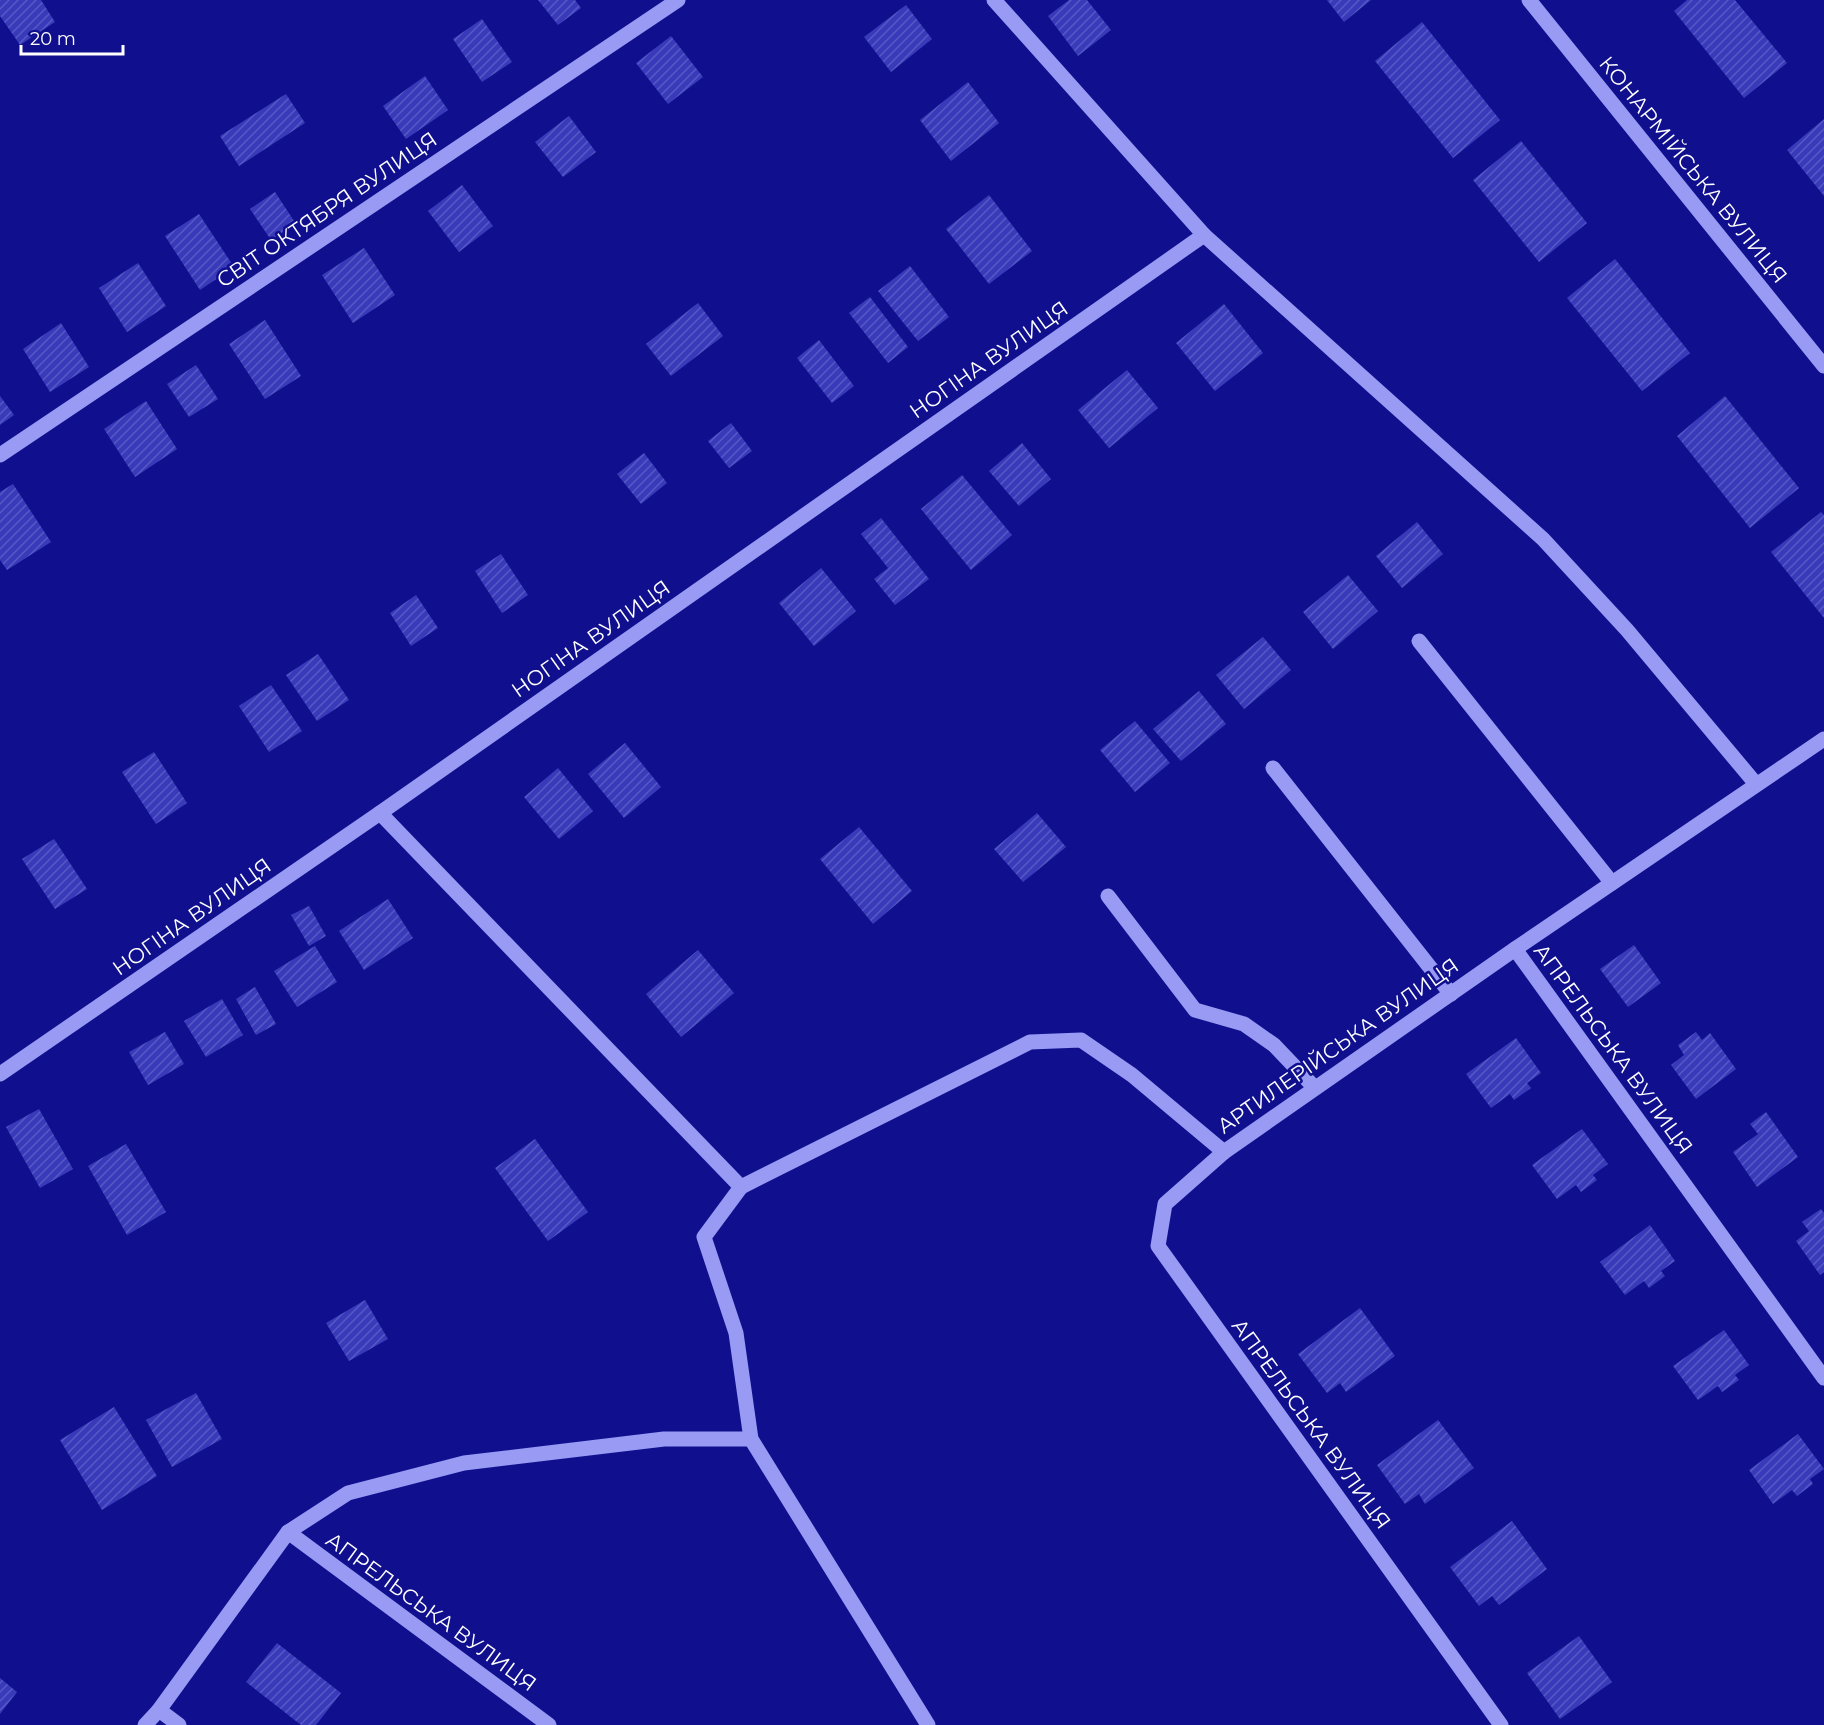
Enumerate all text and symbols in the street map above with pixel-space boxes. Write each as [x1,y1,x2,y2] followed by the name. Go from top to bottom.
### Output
[21,18,123,56] scale bar
[30,28,76,50] text: 20 m
[1594,51,1793,288] street label: КОНАРМІЙСЬКА ВУЛИЦЯ
[212,126,442,293] street label: СВІТ ОКТЯБРЯ ВУЛИЦЯ
[905,295,1073,424] street label: НОГІНА ВУЛИЦЯ
[507,574,675,703] street label: НОГІНА ВУЛИЦЯ
[108,852,276,981] street label: НОГІНА ВУЛИЦЯ
[1529,939,1698,1159] street label: АПРЕЛЬСЬКА ВУЛИЦЯ
[1212,952,1463,1139] street label: АРТИЛЕРІЙСЬКА ВУЛИЦЯ
[1227,1314,1396,1534] street label: АПРЕЛЬСЬКА ВУЛИЦЯ
[321,1527,541,1696] street label: АПРЕЛЬСЬКА ВУЛИЦЯ

